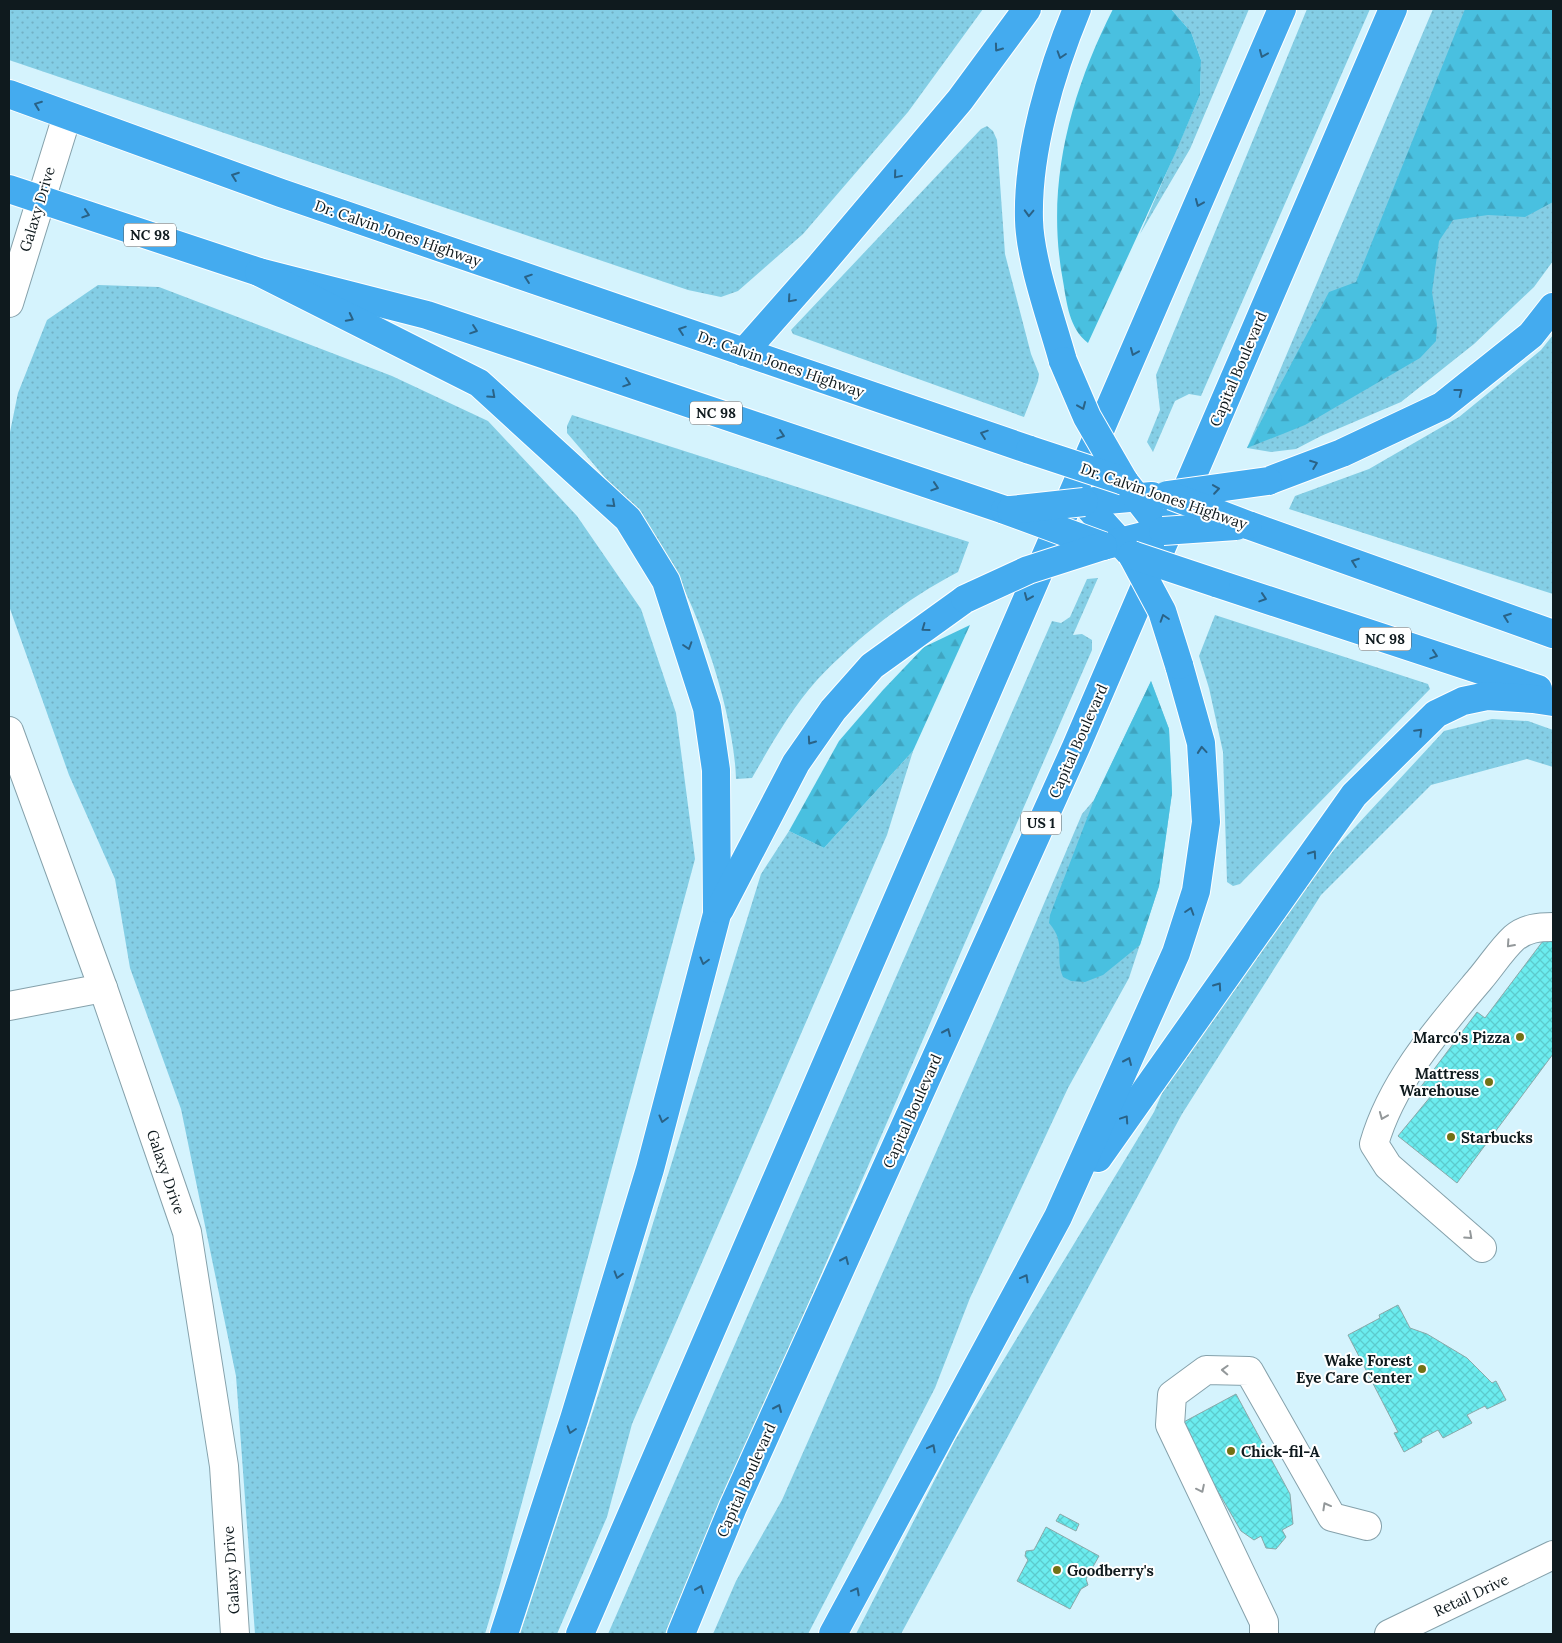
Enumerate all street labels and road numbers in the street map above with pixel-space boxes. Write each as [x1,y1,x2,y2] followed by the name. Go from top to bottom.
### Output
[15,164,59,254] street label: Galaxy Drive
[312,196,484,270] street label: Dr. Calvin Jones Highway
[124,224,176,246] road number: NC 98
[1205,309,1271,429] street label: Capital Boulevard
[695,327,867,401] street label: Dr. Calvin Jones Highway
[690,402,742,424] road number: NC 98
[1078,459,1250,533] street label: Dr. Calvin Jones Highway
[1359,628,1411,650] road number: NC 98
[1044,681,1112,801] street label: Capital Boulevard
[1021,811,1061,834] road number: US 1
[878,1051,946,1171] street label: Capital Boulevard
[143,1127,189,1217] street label: Galaxy Drive
[712,1420,780,1540] street label: Capital Boulevard
[218,1525,244,1615] street label: Galaxy Drive
[1430,1569,1512,1621] street label: Retail Drive

